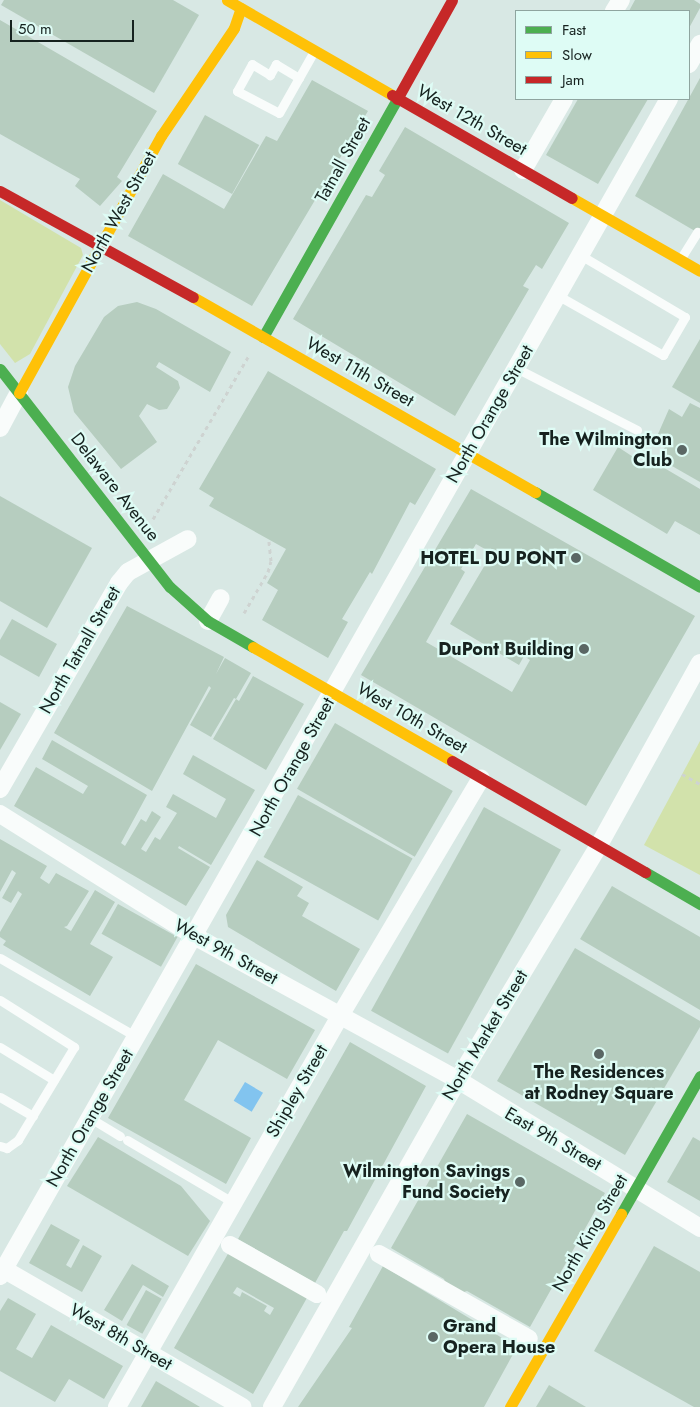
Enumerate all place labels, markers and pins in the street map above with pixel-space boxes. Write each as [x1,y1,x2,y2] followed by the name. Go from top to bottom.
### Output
[539,429,672,472] place label: The Wilmington Club
[676,444,688,456] marker: The Wilmington Club
[420,547,566,569] place label: HOTEL DU PONT
[570,552,582,564] marker: HOTEL DU PONT
[438,638,574,660] place label: DuPont Building
[578,643,590,655] marker: DuPont Building
[593,1048,605,1060] marker: The Residences at Rodney Square
[524,1062,674,1104] place label: The Residences at Rodney Square
[343,1161,510,1204] place label: Wilmington Savings Fund Society
[514,1176,526,1188] marker: Wilmington Savings Fund Society
[443,1316,555,1358] place label: Grand Opera House
[427,1331,439,1343] marker: Grand Opera House

